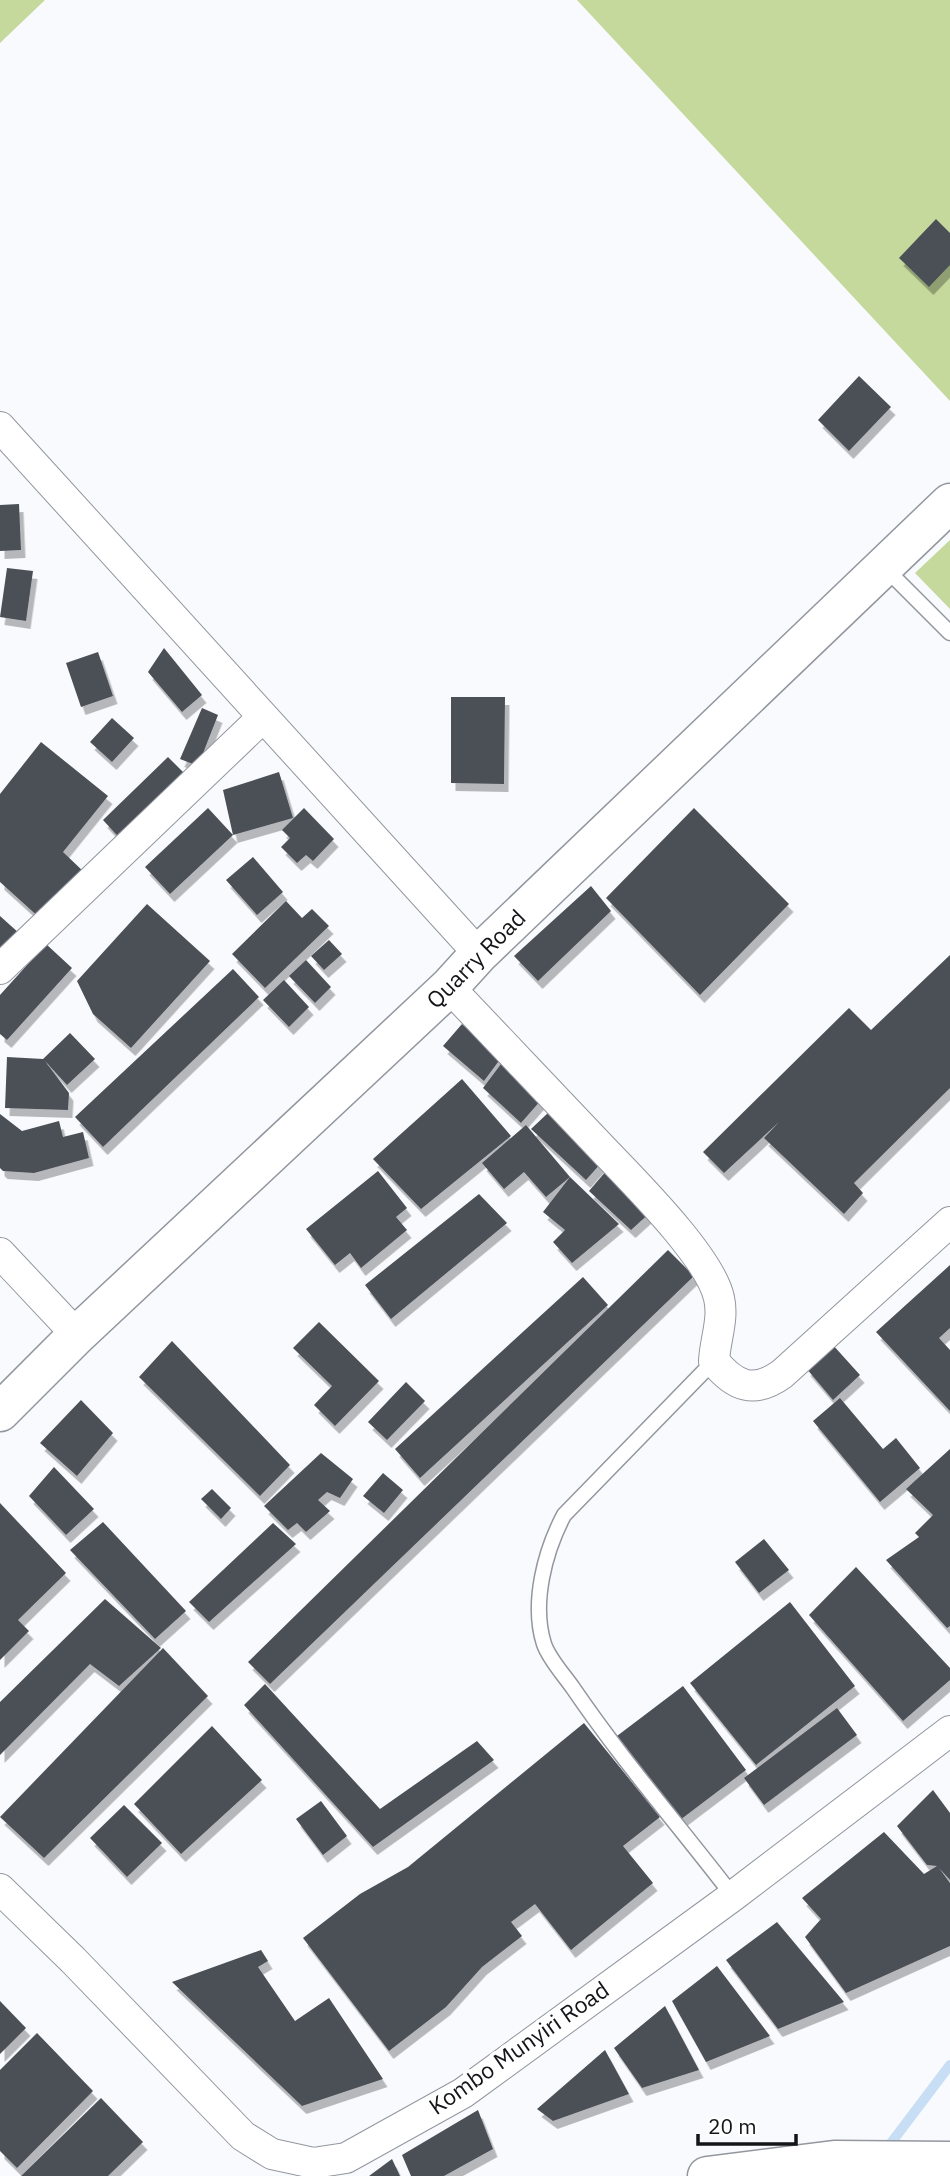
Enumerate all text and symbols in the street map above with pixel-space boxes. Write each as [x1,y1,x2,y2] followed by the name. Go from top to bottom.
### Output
[419,902,531,1014] street label: Quarry Road
[423,1974,614,2121] street label: Kombo Munyiri Road
[698,2102,796,2146] scale bar
[708,2112,757,2140] text: 20 m

